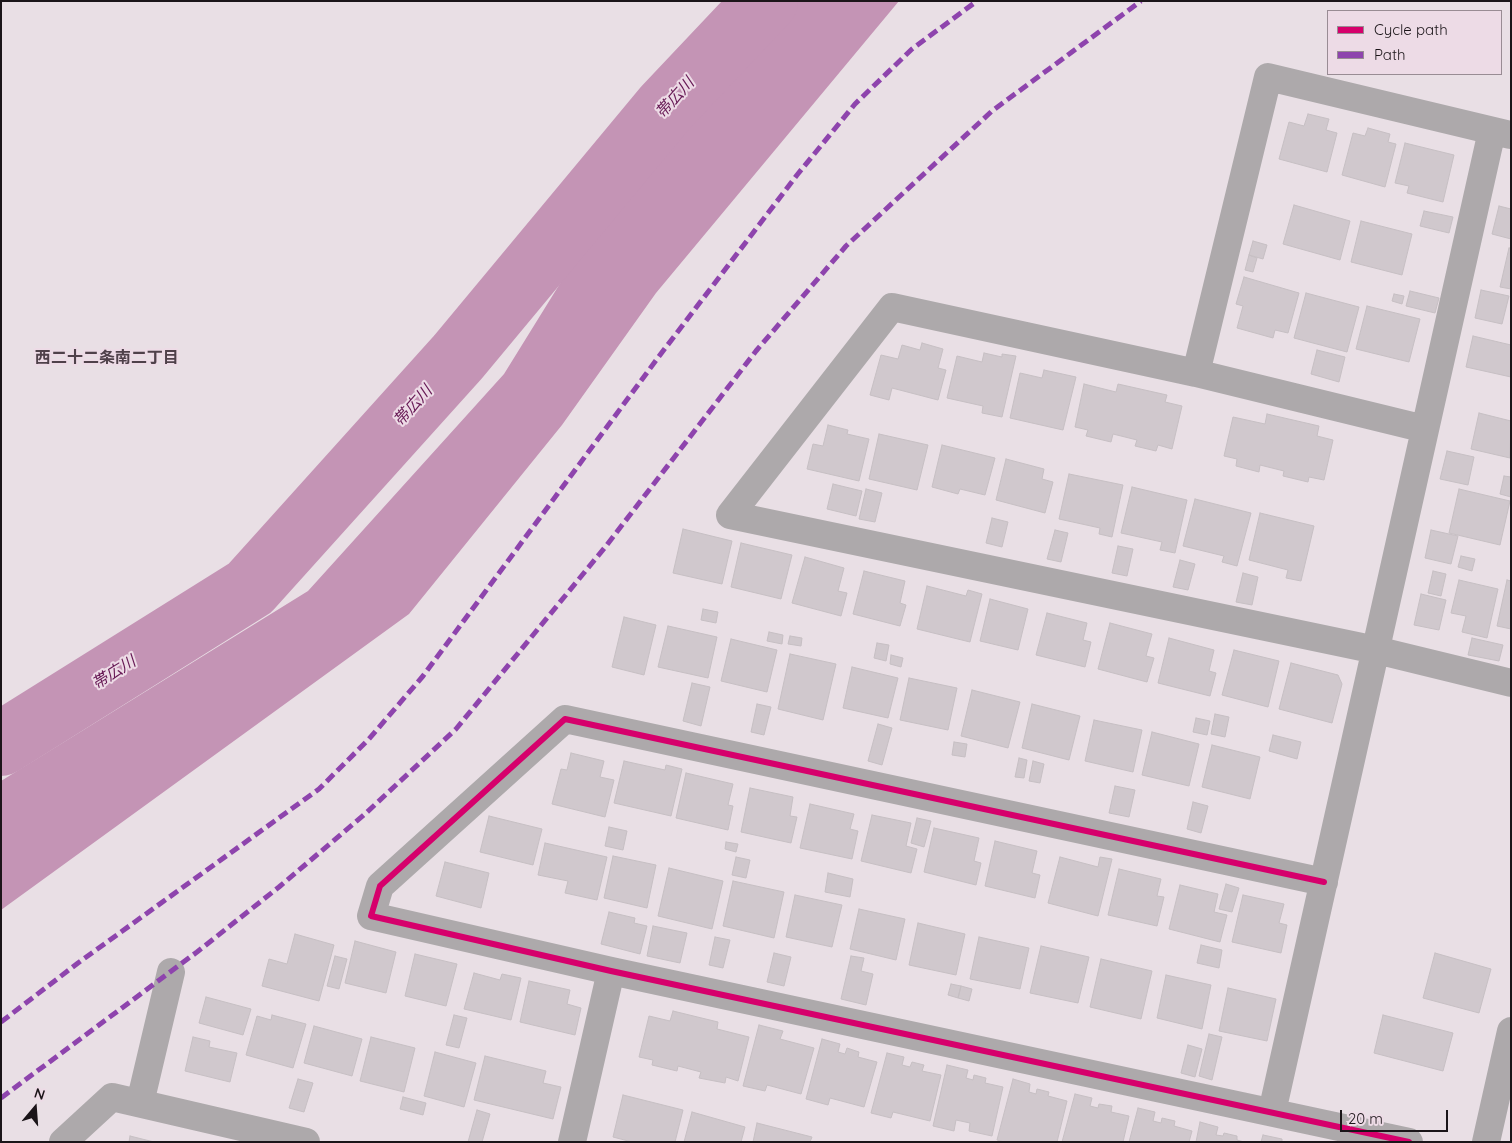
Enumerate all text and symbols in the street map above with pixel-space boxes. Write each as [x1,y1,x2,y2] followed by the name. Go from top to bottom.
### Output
[1327,10,1502,75] legend
[1374,20,1448,39] text: Cycle path
[1374,45,1406,64] text: Path
[652,74,698,122] water label: 帯広川
[35,348,179,368] district label: 西二十二条南二丁目
[390,382,436,430] water label: 帯広川
[89,652,139,694] water label: 帯広川
[10,1083,60,1133] north arrow
[32,1084,47,1104] text: N
[1342,1100,1450,1132] scale bar
[1348,1109,1383,1128] text: 20 m

